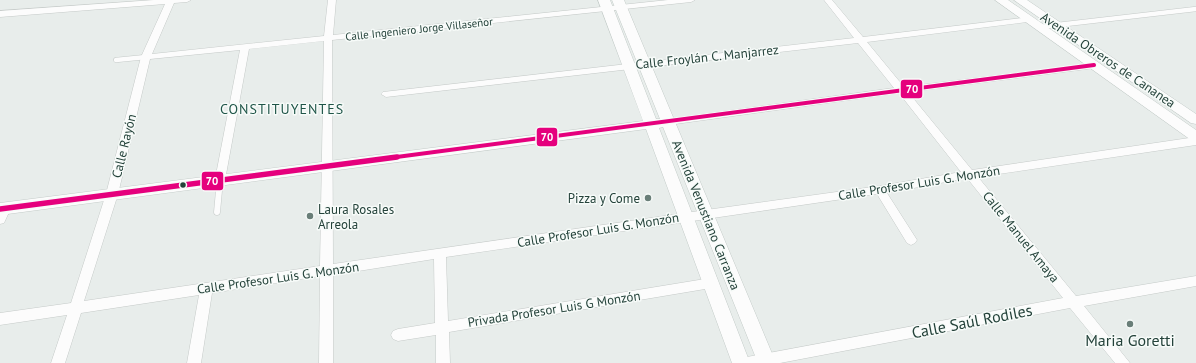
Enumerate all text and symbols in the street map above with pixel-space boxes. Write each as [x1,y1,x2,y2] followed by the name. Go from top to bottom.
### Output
[1037,8,1179,112] street label: Avenida Obreros de Cananea
[345,14,494,44] street label: Calle Ingeniero Jorge Villaseñor
[635,41,780,73] street label: Calle Froylán C. Manjarrez
[900,79,923,99] line badge: 70
[906,82,918,96] text: 70
[220,100,344,118] district label: CONSTITUYENTES
[108,112,140,180] street label: Calle Rayón
[536,127,558,147] line badge: 70
[541,130,553,144] text: 70
[668,138,744,292] street label: Avenida Venustiano Carranza
[837,162,1001,204] street label: Calle Profesor Luis G. Monzón
[201,171,224,191] line badge: 70
[206,174,218,188] text: 70
[178,180,188,190] unlabelled marker
[979,188,1063,286] street label: Calle Manuel Amaya
[568,190,640,207] place label: Pizza y Come
[643,193,653,203] marker: Pizza y Come
[318,201,394,233] place label: Laura Rosales Arreola
[516,209,680,251] street label: Calle Profesor Luis G. Monzón
[305,211,315,221] marker: Laura Rosales Arreola
[196,258,360,298] street label: Calle Profesor Luis G. Monzón
[466,287,642,331] street label: Privada Profesor Luis G Monzón
[910,299,1034,342] street label: Calle Saúl Rodiles
[1125,319,1135,329] marker: Maria Goretti
[1085,330,1175,350] place label: Maria Goretti

